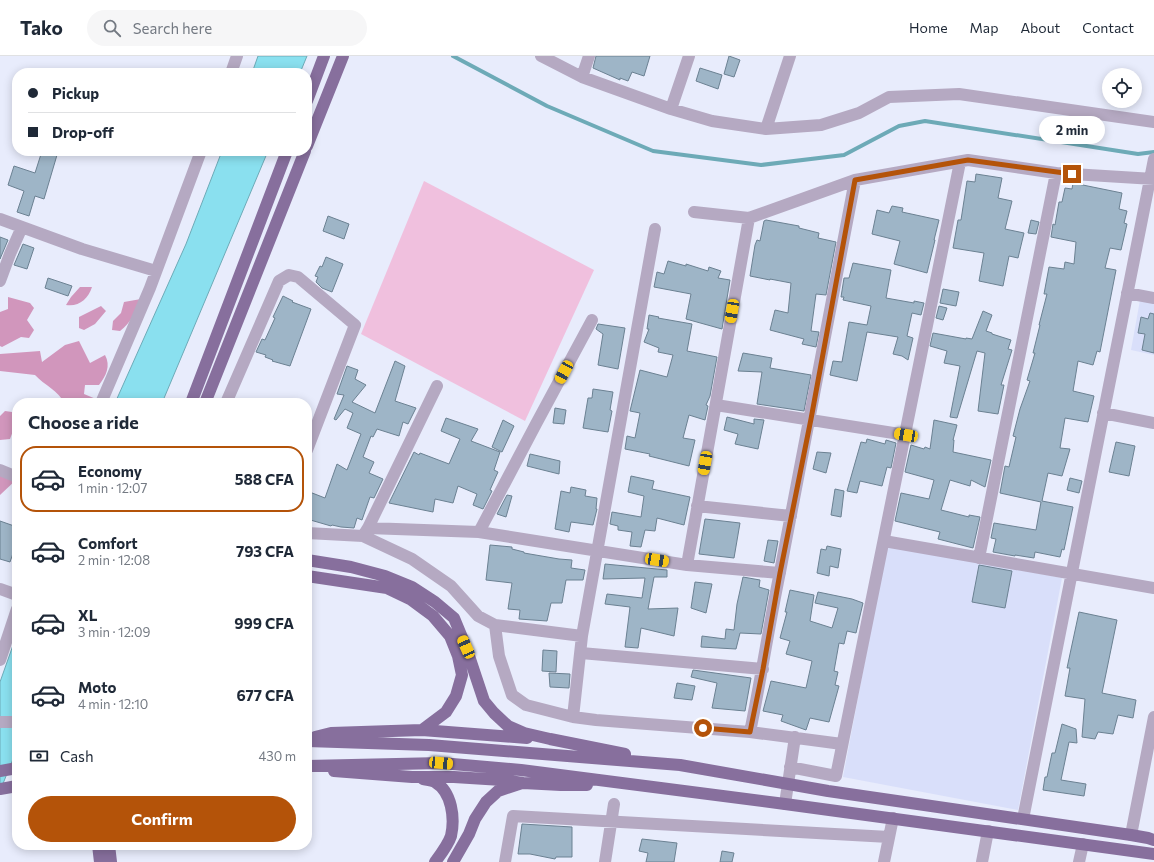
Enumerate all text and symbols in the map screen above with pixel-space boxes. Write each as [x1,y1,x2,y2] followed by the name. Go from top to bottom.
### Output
[87,10,367,46] search box
[20,16,63,39] text: Tako
[101,17,123,39] icon: search
[133,19,212,37] text: Search here
[909,19,948,36] text: Home
[970,19,998,36] text: Map
[1020,19,1060,36] text: About
[1082,19,1134,36] text: Contact
[1102,68,1142,108] map controls
[1102,68,1142,108] button: locate
[52,84,99,102] text: Pickup
[1039,116,1105,144] callout: 2 min
[1056,122,1088,138] text: 2 min
[52,123,114,141] text: Drop-off
[1063,165,1081,183] route end
[724,298,740,324] car
[553,359,575,385] car
[28,411,139,433] text: Choose a ride
[893,427,919,443] car
[697,450,713,476] car
[30,461,66,497] icon: car
[78,462,142,480] text: Economy
[235,470,294,488] text: 588 CFA
[78,480,147,496] text: 1 min · 12:07
[30,533,66,569] icon: car
[78,534,138,552] text: Comfort
[236,542,294,560] text: 793 CFA
[78,552,150,568] text: 2 min · 12:08
[644,552,670,568] car
[30,605,66,641] icon: car
[78,606,97,624] text: XL
[234,614,294,632] text: 999 CFA
[78,624,150,640] text: 3 min · 12:09
[456,634,476,660] car
[30,677,66,713] icon: car
[78,678,117,696] text: Moto
[236,686,294,704] text: 677 CFA
[78,696,148,712] text: 4 min · 12:10
[694,719,712,737] route start
[28,745,50,767] icon: cash
[60,747,94,765] text: Cash
[258,748,296,764] text: 430 m
[429,756,453,770] car
[28,796,296,842] button: Confirm

